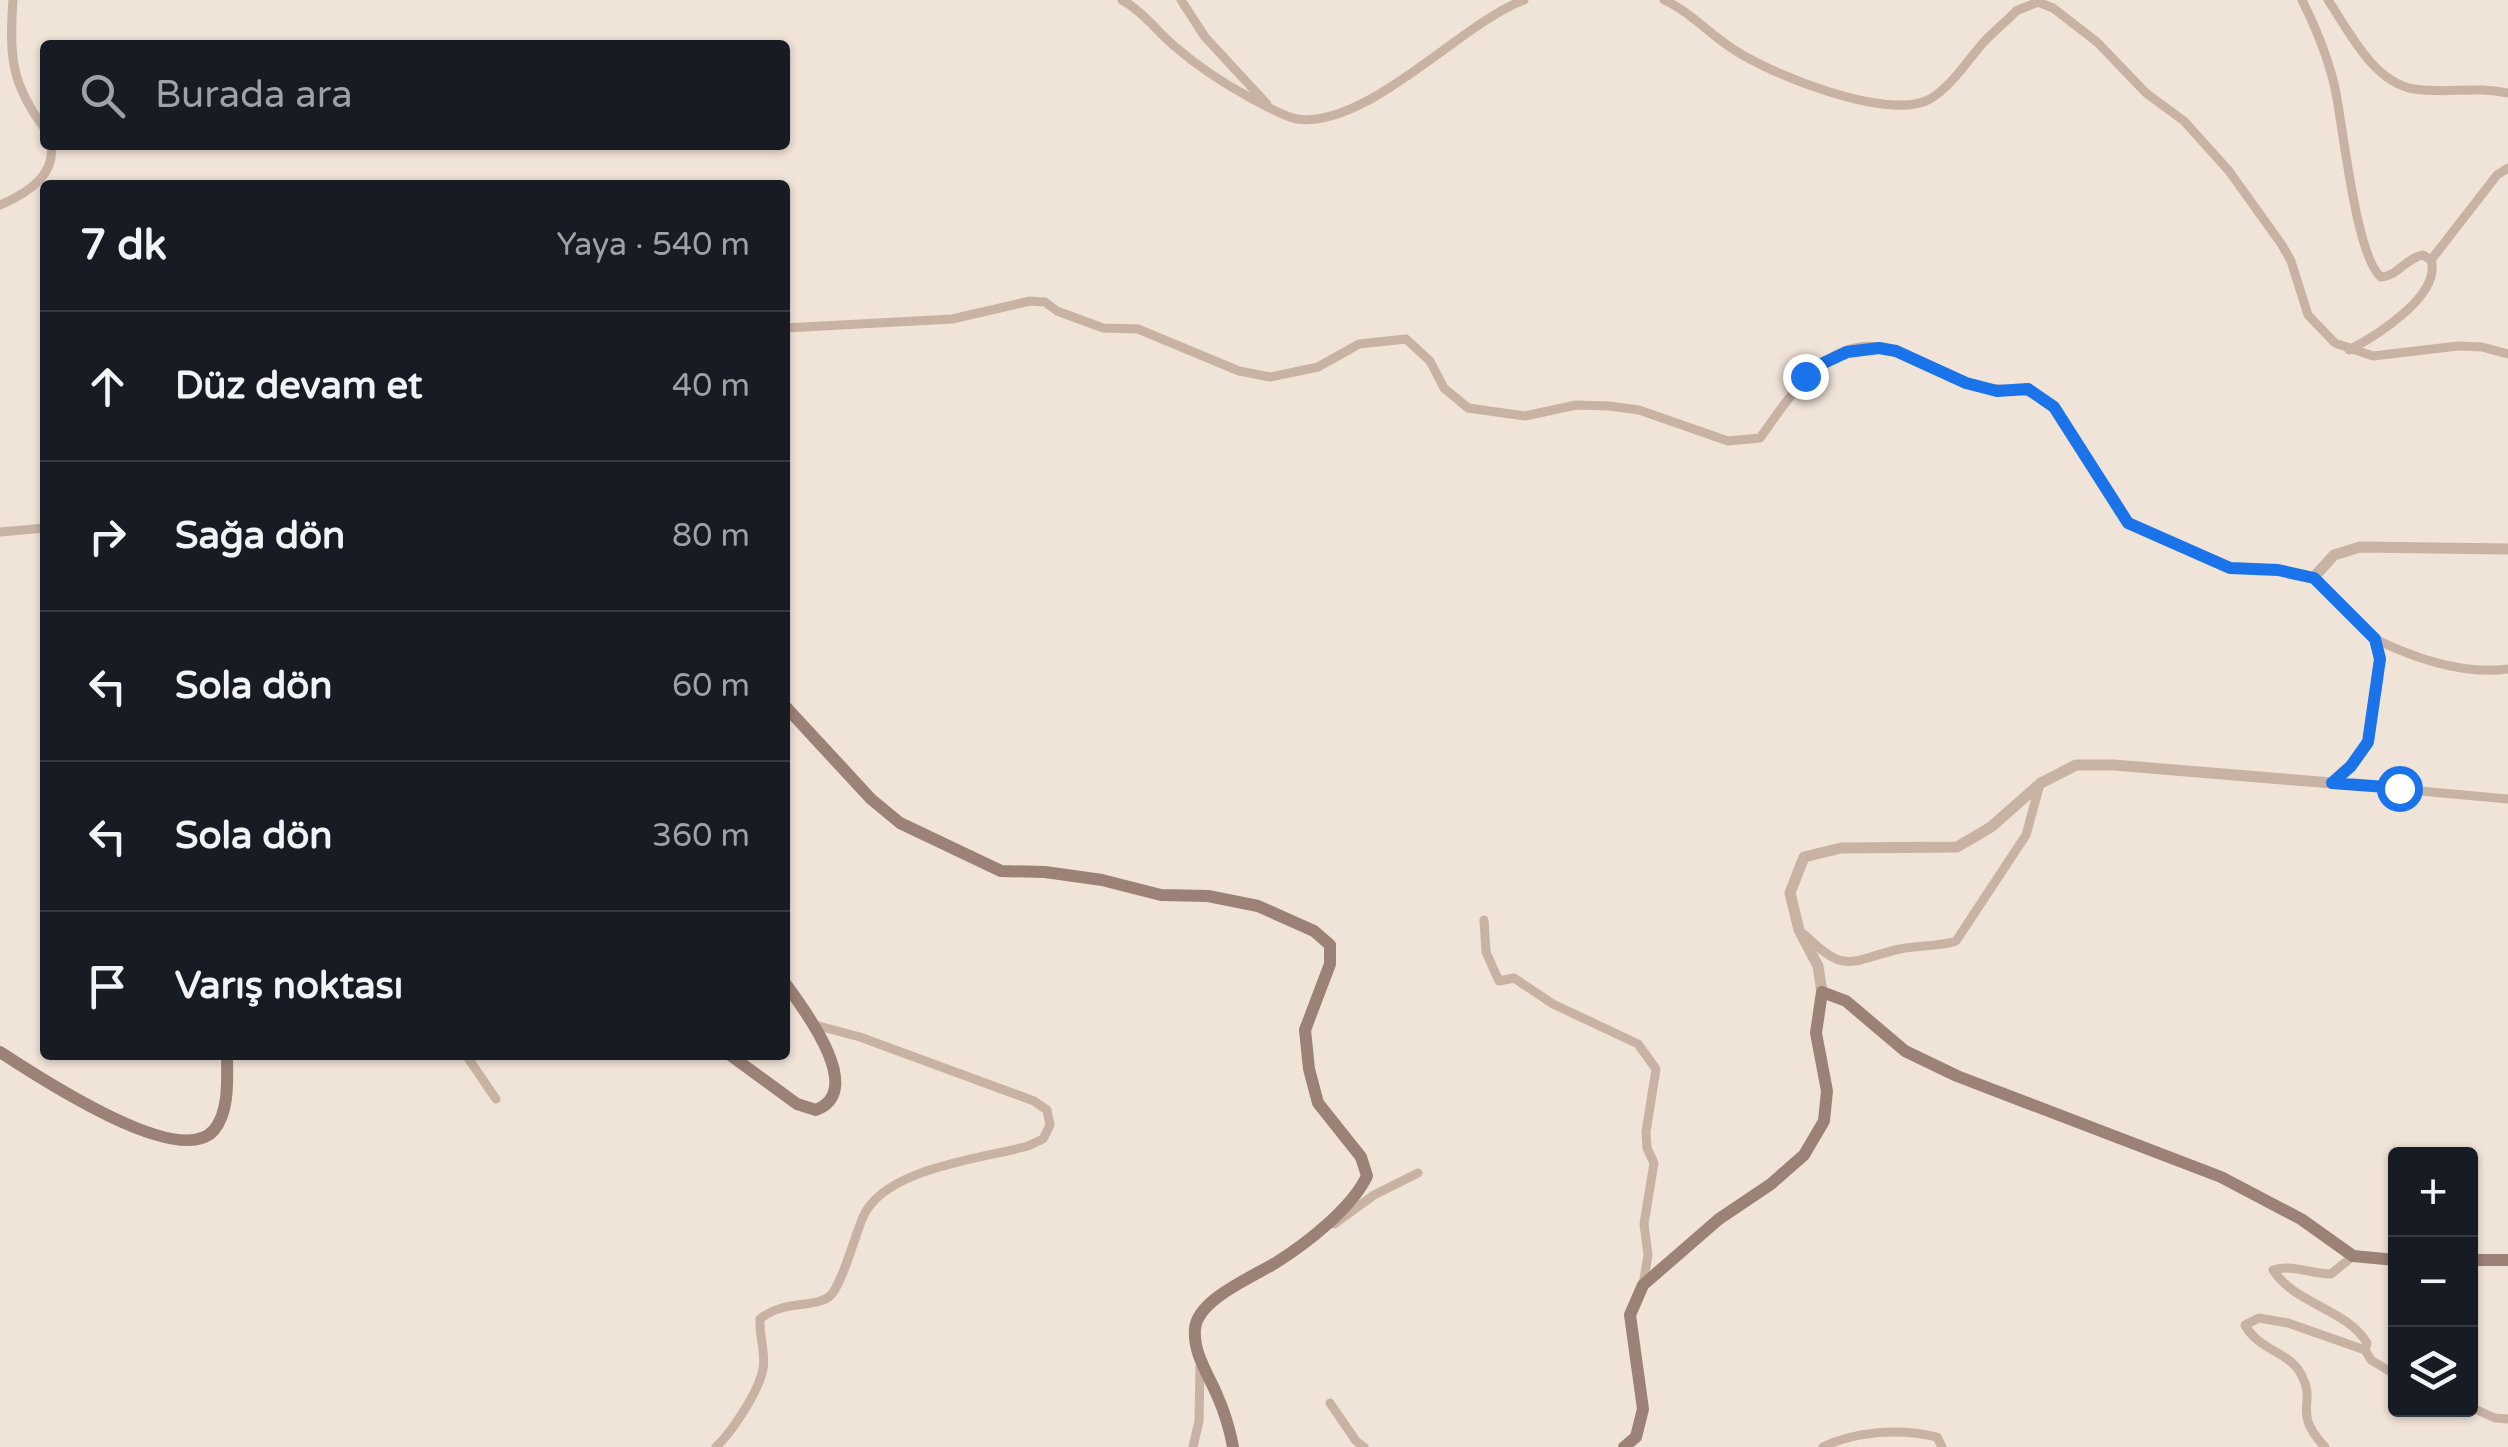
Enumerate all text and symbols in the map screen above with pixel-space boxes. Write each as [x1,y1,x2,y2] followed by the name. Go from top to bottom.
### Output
[40,40,790,150] search box
[75,68,130,123] icon: search
[155,72,353,118] text: Burada ara
[80,220,167,271] text: 7 dk
[557,226,750,264] text: Yaya · 540 m
[1783,354,1829,400] route end
[80,359,135,414] icon: ahead
[175,363,423,409] text: Düz devam et
[672,367,750,405] text: 40 m
[80,509,135,564] icon: right
[175,513,345,559] text: Sağa dön
[672,517,750,555] text: 80 m
[80,659,135,714] icon: left
[175,663,332,709] text: Sola dön
[672,667,750,705] text: 60 m
[2377,766,2423,812] route start
[80,809,135,864] icon: left
[175,813,332,859] text: Sola dön
[652,817,750,855] text: 360 m
[80,959,135,1014] icon: arrive
[175,963,403,1009] text: Varış noktası
[2388,1147,2478,1417] map controls
[2388,1147,2478,1237] button: +
[2388,1237,2478,1327] button: −
[2388,1327,2478,1417] button: layers

